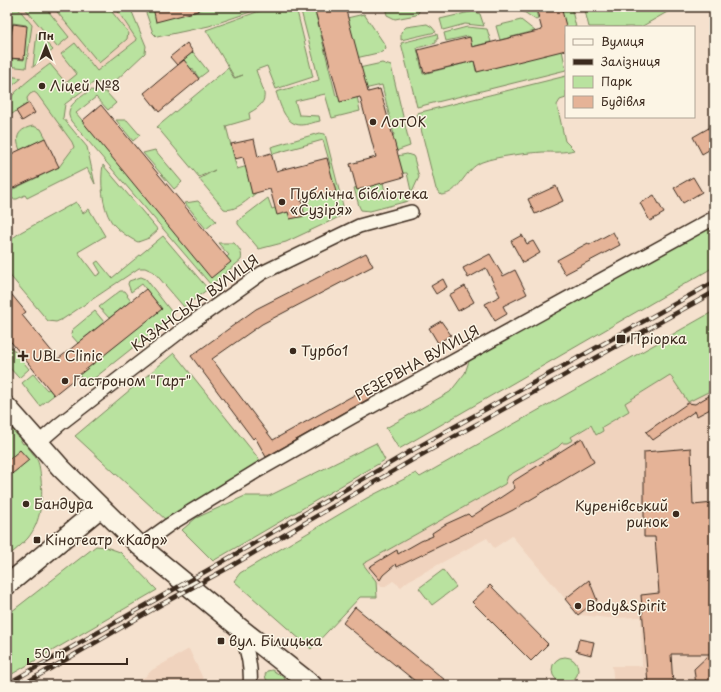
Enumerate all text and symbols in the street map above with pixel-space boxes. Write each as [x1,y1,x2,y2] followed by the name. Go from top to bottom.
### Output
[26,26,66,66] north arrow
[565,26,695,118] legend
[38,27,54,44] text: Пн
[601,32,644,50] text: Вулиця
[600,52,660,70] text: Залізниця
[601,72,633,90] text: Парк
[50,75,120,96] place label: Ліцей №8
[37,81,47,91] marker: Ліцей №8
[601,92,646,110] text: Будівля
[381,111,426,132] place label: ЛотОК
[368,117,378,127] marker: ЛотОК
[290,183,428,220] place label: Публічна бібліотека «Сузір’я»
[277,197,287,207] marker: Публічна бібліотека «Сузір’я»
[127,249,263,356] street label: КАЗАНСЬКА ВУЛИЦЯ
[351,320,483,405] street label: РЕЗЕРВНА ВУЛИЦЯ
[630,328,687,349] place label: Пріорка
[615,333,627,345] marker: Пріорка
[301,340,348,361] place label: Турбо1
[32,345,103,366] place label: UBL Clinic
[288,346,298,356] marker: Турбо1
[17,350,29,362] marker: UBL Clinic
[73,370,191,391] place label: Гастроном "Гарт"
[60,376,70,386] marker: Гастроном "Гарт"
[34,493,93,514] place label: Бандура
[575,495,669,532] place label: Куренівський ринок
[21,499,31,509] marker: Бандура
[671,509,681,519] marker: Куренівський ринок
[45,529,167,550] place label: Кінотеатр «Кадр»
[32,535,42,545] marker: Кінотеатр «Кадр»
[586,595,667,616] place label: Body&Spirit
[573,601,583,611] marker: Body&Spirit
[229,630,323,651] place label: вул. Білицька
[216,636,226,646] marker: вул. Білицька
[28,640,127,666] scale bar
[34,644,65,662] text: 50 m

